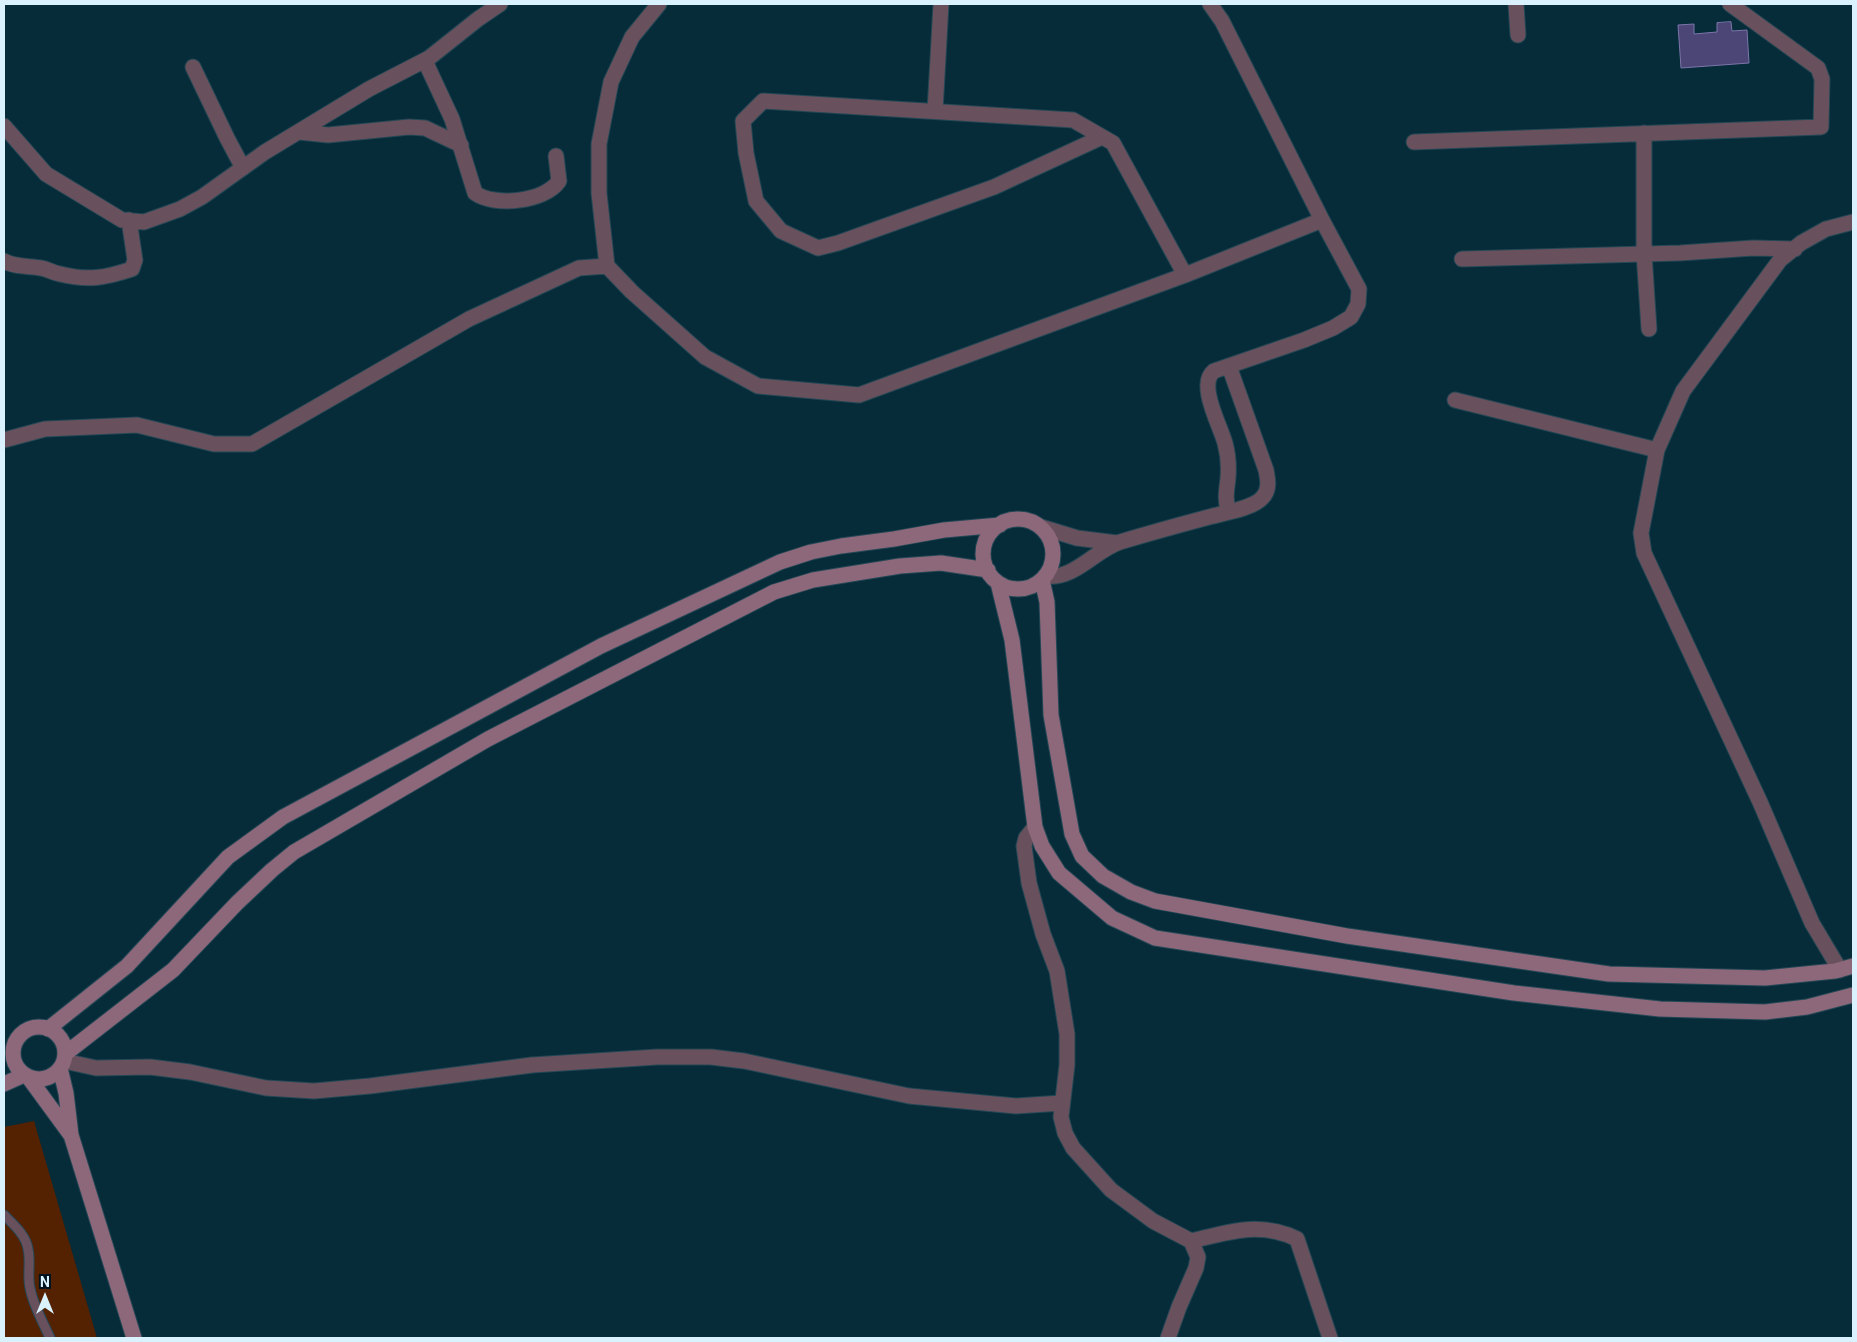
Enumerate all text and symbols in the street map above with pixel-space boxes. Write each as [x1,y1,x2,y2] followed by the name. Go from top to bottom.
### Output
[20,1272,70,1322] north arrow
[40,1274,50,1290] text: N

